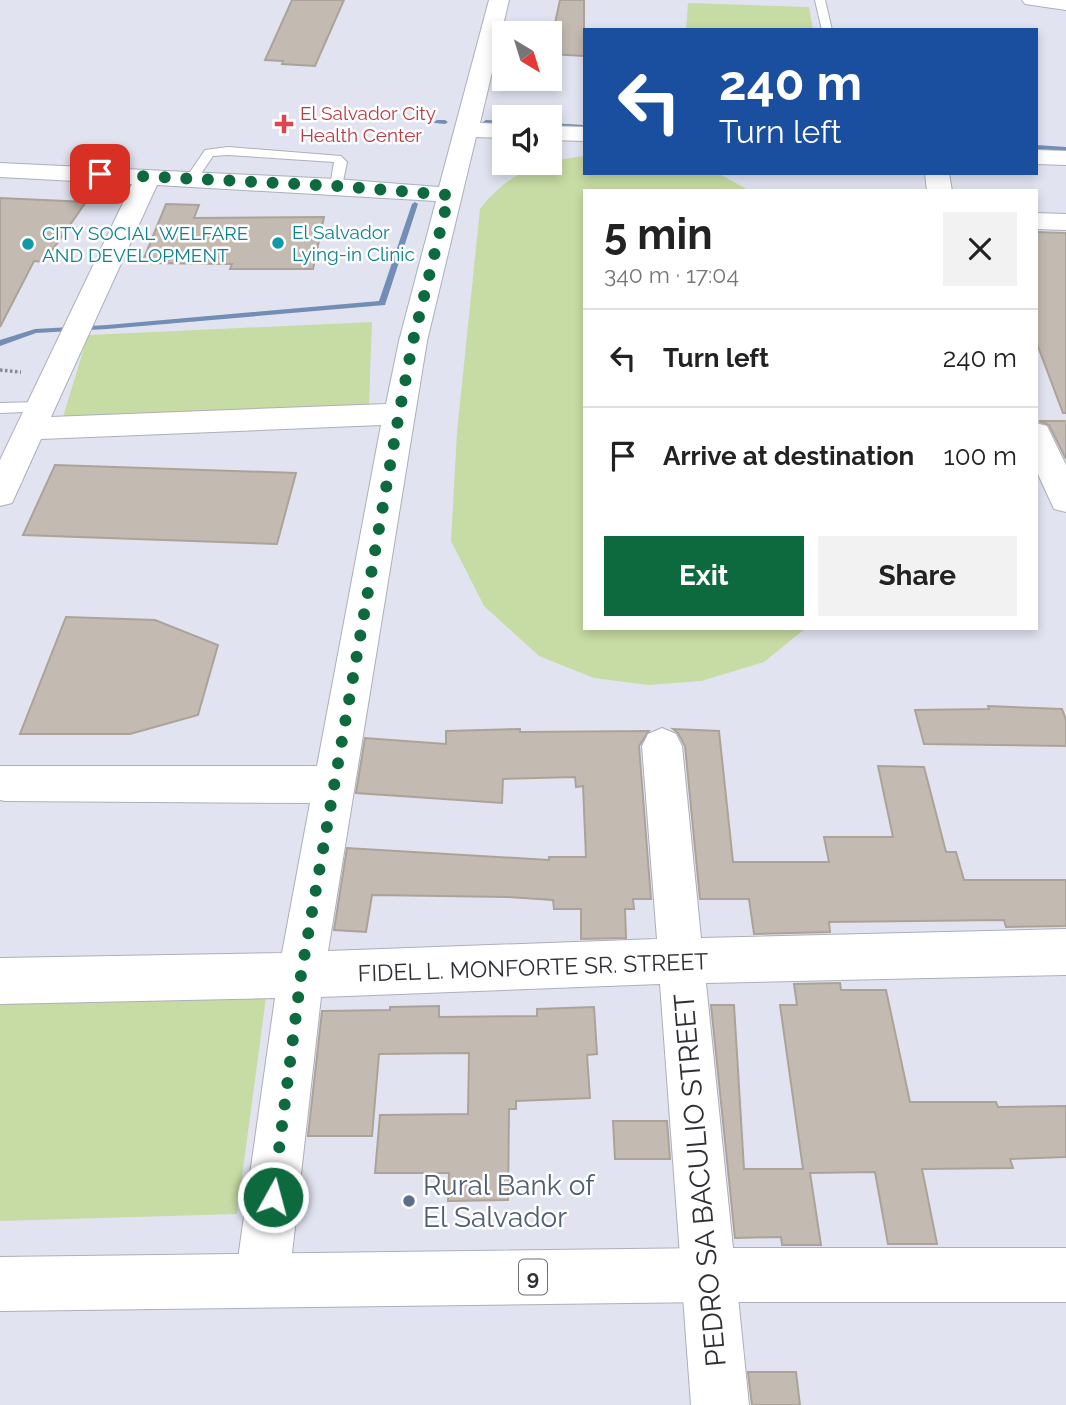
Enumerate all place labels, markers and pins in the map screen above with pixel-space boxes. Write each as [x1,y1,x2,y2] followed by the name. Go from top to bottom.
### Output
[300,102,436,146] place label: El Salvador City Health Center
[274,114,294,134] marker: El Salvador City Health Center
[70,144,130,204] pin
[292,221,415,265] place label: El Salvador Lying-in Clinic
[42,222,248,266] place label: CITY SOCIAL WELFARE AND DEVELOPMENT
[270,235,286,251] marker: El Salvador Lying-in Clinic
[20,236,36,252] marker: CITY SOCIAL WELFARE AND DEVELOPMENT
[423,1169,596,1234] place label: Rural Bank of El Salvador
[401,1193,417,1209] marker: Rural Bank of El Salvador

